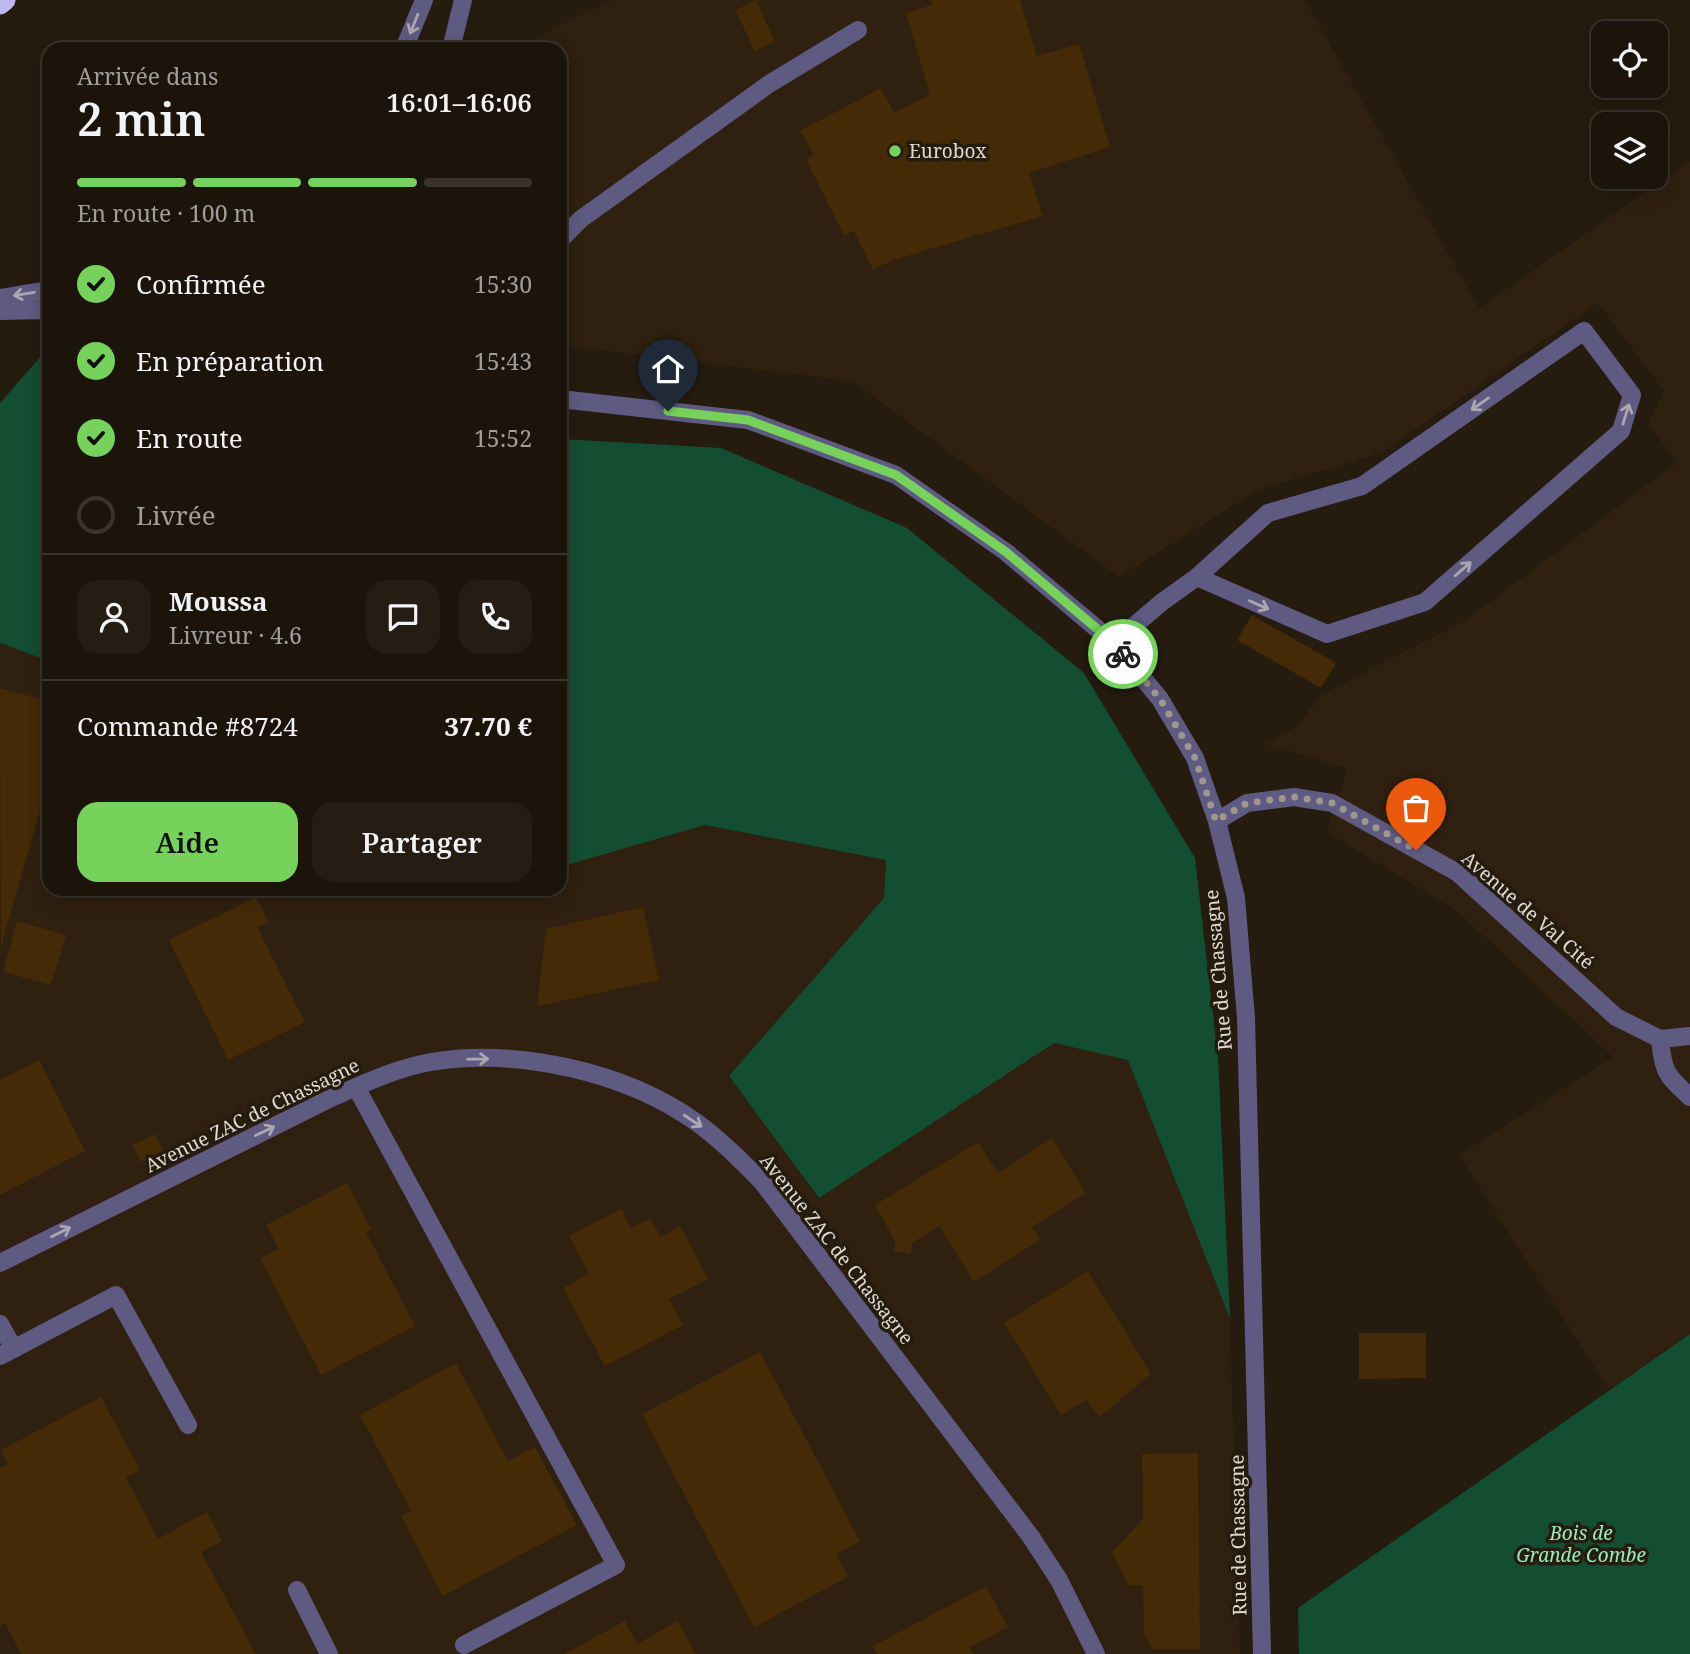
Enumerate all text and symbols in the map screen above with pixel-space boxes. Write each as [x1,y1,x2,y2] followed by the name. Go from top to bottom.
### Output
[407,13,420,35] one-way arrow
[1591,21,1668,189] map controls
[1591,21,1668,98] button: locate
[77,60,218,92] text: Arrivée dans
[386,84,532,120] text: 16:01–16:06
[77,87,205,149] text: 2 min
[1591,112,1668,189] button: layers
[909,138,986,164] place label: Eurobox
[887,143,903,159] marker: Eurobox
[77,197,255,229] text: En route · 100 m
[77,265,115,303] icon: check
[136,266,266,302] text: Confirmée
[474,268,532,300] text: 15:30
[14,288,36,301] one-way arrow
[638,339,698,411] pin
[77,342,115,380] icon: check
[136,343,324,379] text: En préparation
[474,345,532,377] text: 15:43
[649,350,687,388] icon: home
[1471,397,1490,411] one-way arrow
[1621,404,1634,426] one-way arrow
[77,419,115,457] icon: check
[136,420,243,456] text: En route
[474,422,532,454] text: 15:52
[136,497,216,533] text: Livrée
[1454,561,1472,577] one-way arrow
[77,580,151,654] button: person
[366,580,440,654] button: chat
[458,580,532,654] button: phone
[169,583,268,619] text: Moussa
[1248,599,1269,612] one-way arrow
[169,619,302,651] text: Livreur · 4.6
[1088,619,1158,689] courier
[1104,635,1142,673] icon: bike
[77,708,298,744] text: Commande #8724
[444,708,532,744] text: 37.70 €
[1386,778,1446,850] pin
[1397,789,1435,827] icon: bag
[77,802,298,882] button: Aide
[312,802,532,882] button: Partager
[1456,845,1600,975] street label: Avenue de Val Cité
[1198,889,1238,1051] street label: Rue de Chassagne
[141,1052,363,1178] street label: Avenue ZAC de Chassagne
[466,1052,489,1065] one-way arrow
[682,1114,702,1128] one-way arrow
[254,1124,275,1137] one-way arrow
[754,1148,920,1350] street label: Avenue ZAC de Chassagne
[50,1225,71,1239] one-way arrow
[1224,1454,1252,1616] street label: Rue de Chassagne
[1516,1520,1646,1568] park label: Bois de Grande Combe

